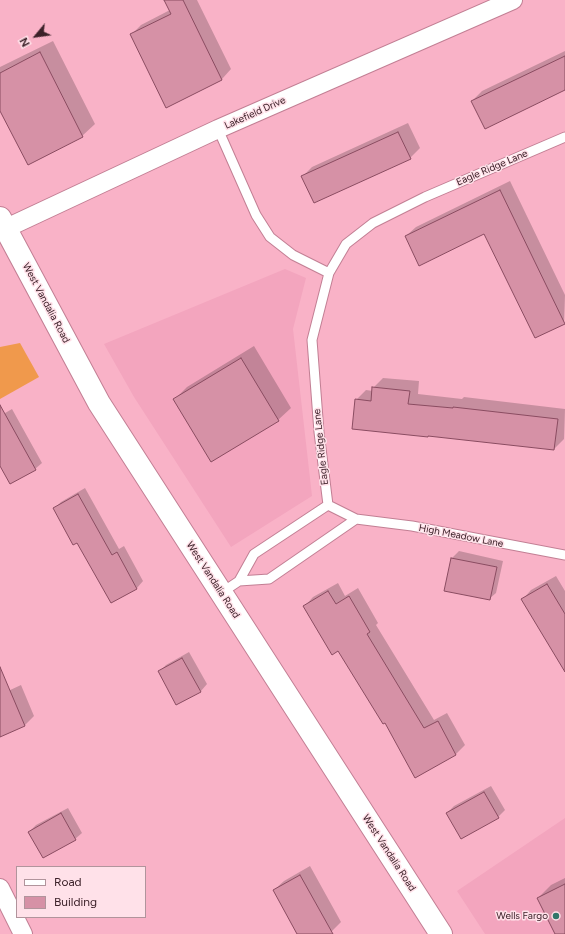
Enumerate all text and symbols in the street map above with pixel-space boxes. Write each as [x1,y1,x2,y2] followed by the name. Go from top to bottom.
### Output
[16,16,56,56] north arrow
[17,35,33,49] text: N
[223,94,287,132] street label: Lakefield Drive
[454,148,530,188] street label: Eagle Ridge Lane
[20,261,72,345] street label: West Vandalia Road
[311,408,331,486] street label: Eagle Ridge Lane
[418,522,504,550] street label: High Meadow Lane
[184,539,242,621] street label: West Vandalia Road
[360,812,418,894] street label: West Vandalia Road
[16,866,146,918] legend
[54,875,82,889] text: Road
[54,895,97,909] text: Building
[496,910,548,922] place label: Wells Fargo
[551,911,561,921] marker: Wells Fargo

